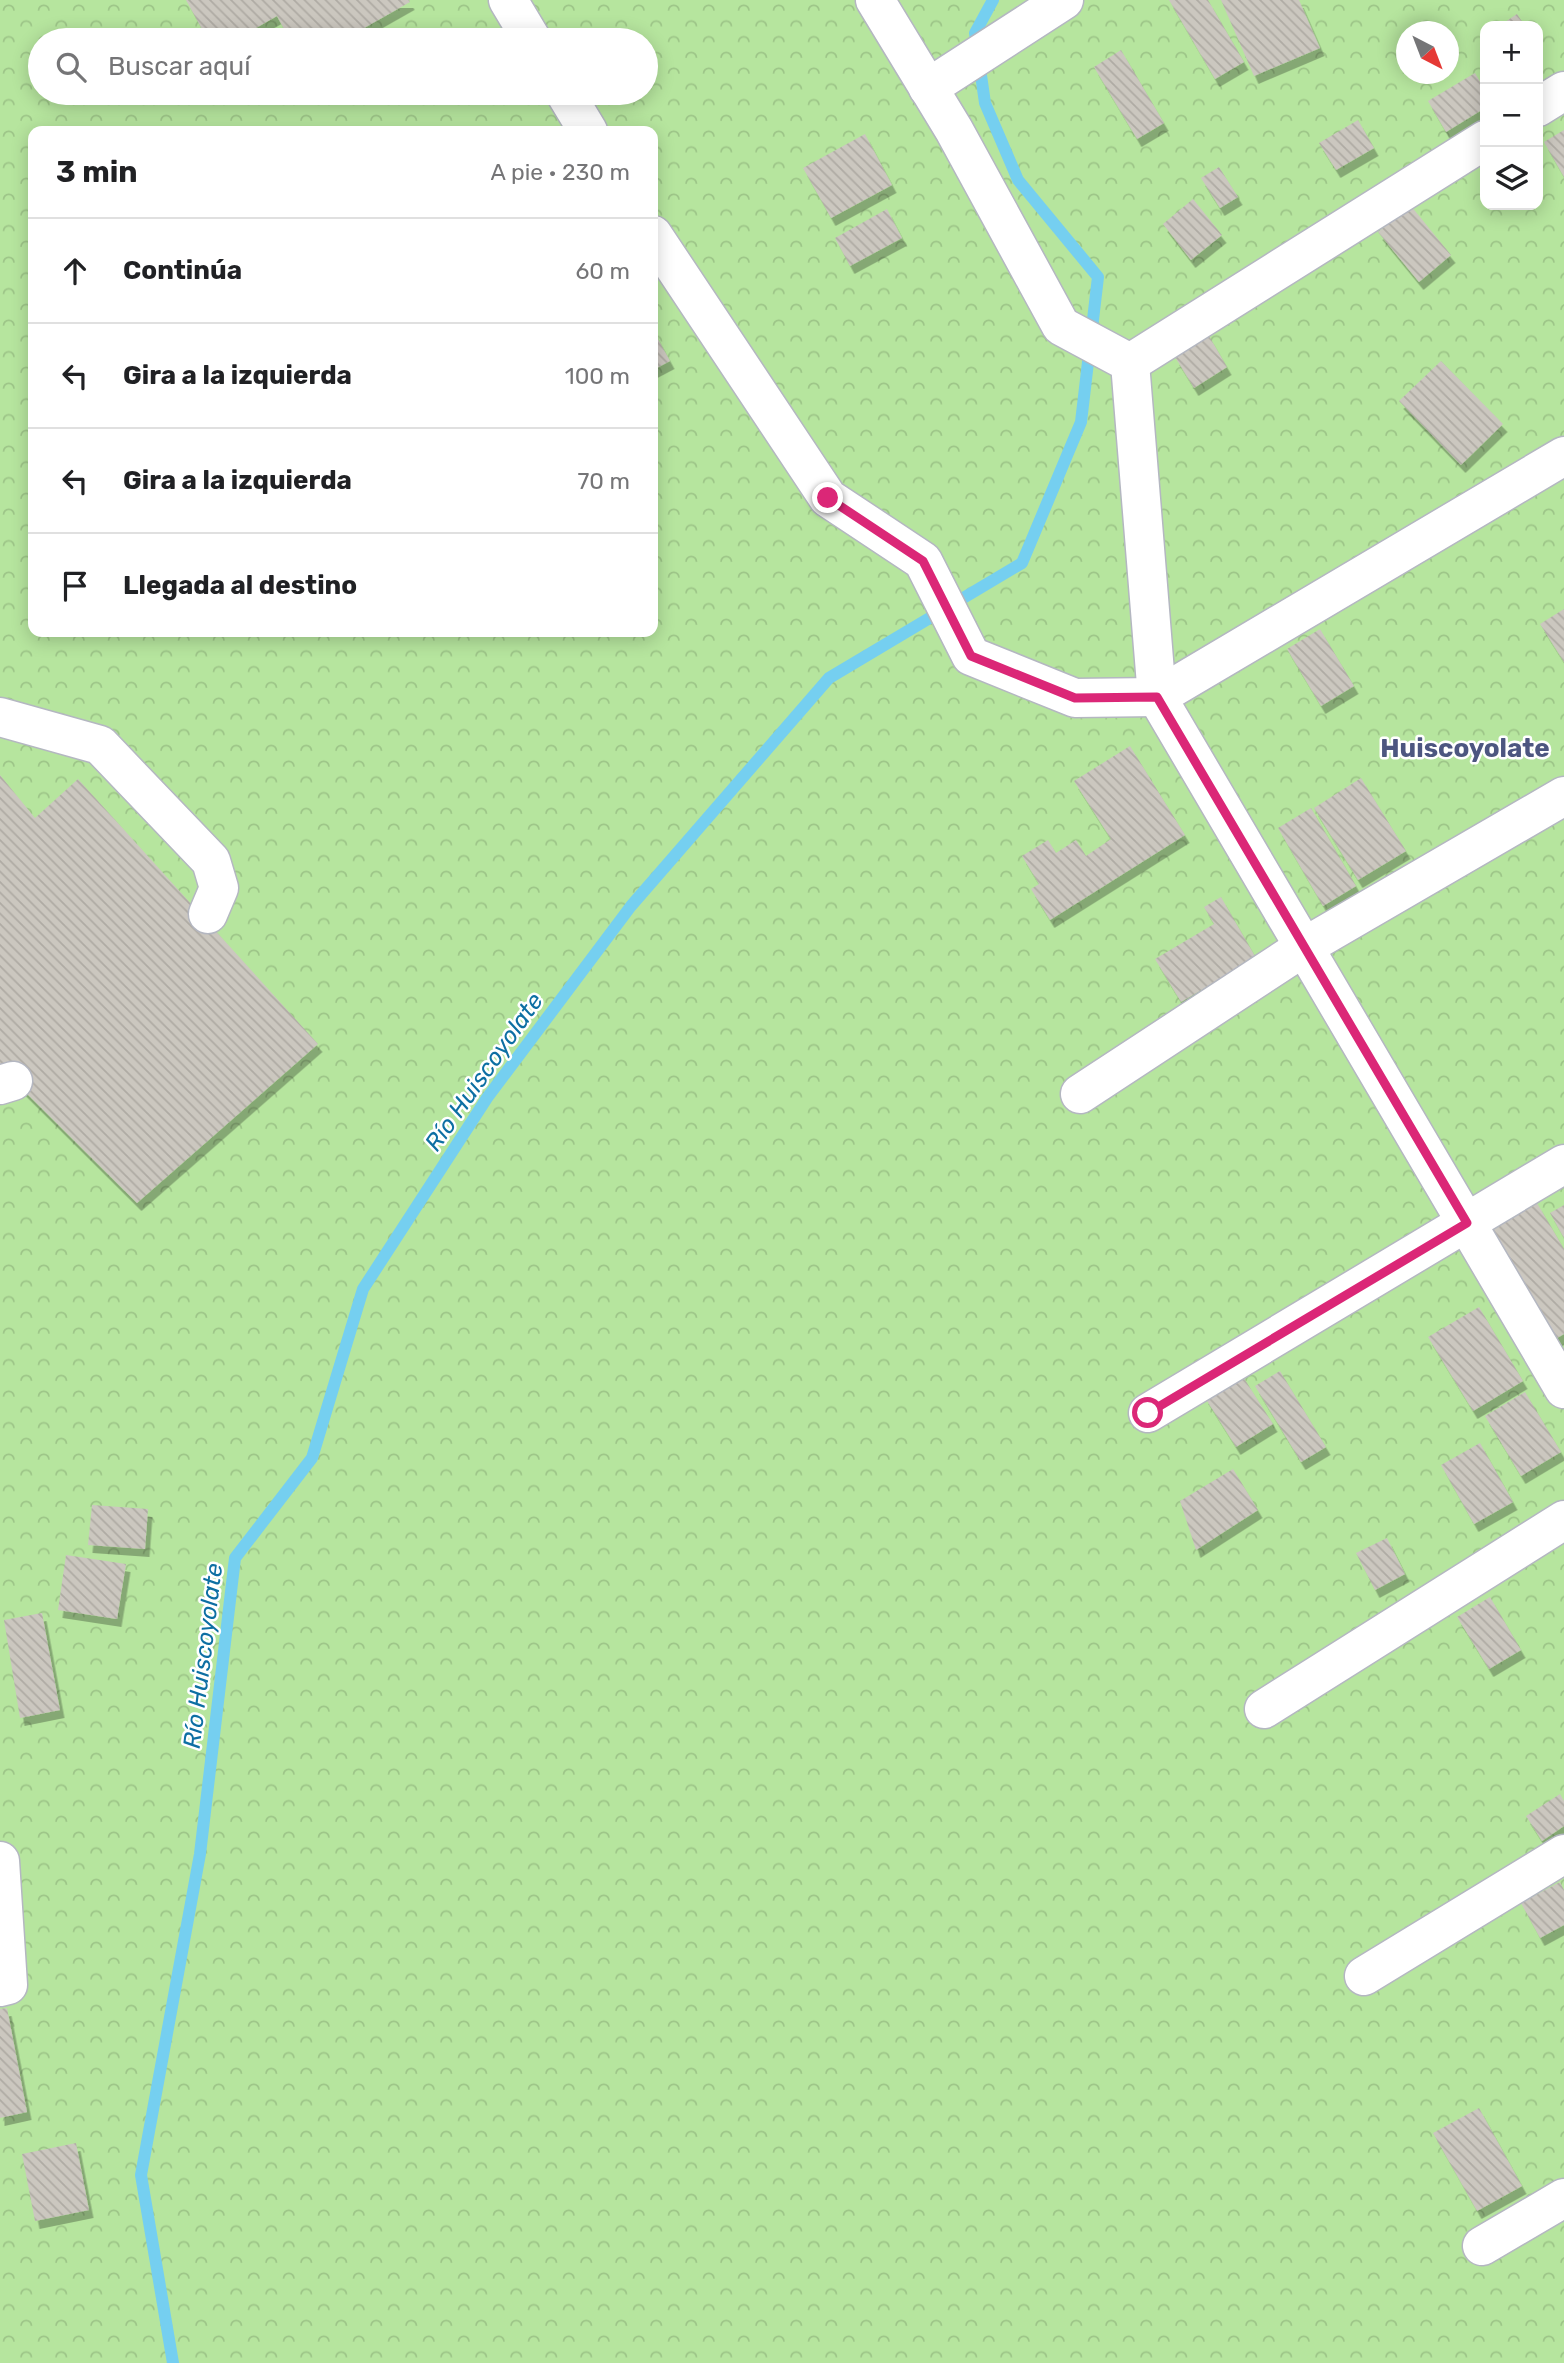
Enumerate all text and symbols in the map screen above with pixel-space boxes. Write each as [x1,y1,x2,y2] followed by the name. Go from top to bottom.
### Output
[1396,21,1459,84] north arrow
[1480,21,1543,210] map controls
[1480,21,1543,84] button: +
[28,28,658,105] search box
[52,48,90,86] icon: search
[108,51,250,82] text: Buscar aquí
[1480,84,1543,147] button: −
[1480,147,1543,210] button: layers
[56,154,138,190] text: 3 min
[491,158,630,186] text: A pie · 230 m
[56,252,94,290] icon: ahead
[123,255,242,286] text: Continúa
[575,257,630,285] text: 60 m
[56,357,94,395] icon: left
[123,360,352,391] text: Gira a la izquierda
[565,362,630,390] text: 100 m
[56,462,94,500] icon: left
[123,465,352,496] text: Gira a la izquierda
[578,467,630,495] text: 70 m
[812,482,843,513] route end
[56,567,94,605] icon: arrive
[123,570,357,601] text: Llegada al destino
[1380,733,1550,764] district label: Huiscoyolate
[419,988,549,1156] water label: Río Huiscoyolate
[1132,1397,1163,1428] route start
[178,1562,228,1750] water label: Río Huiscoyolate

